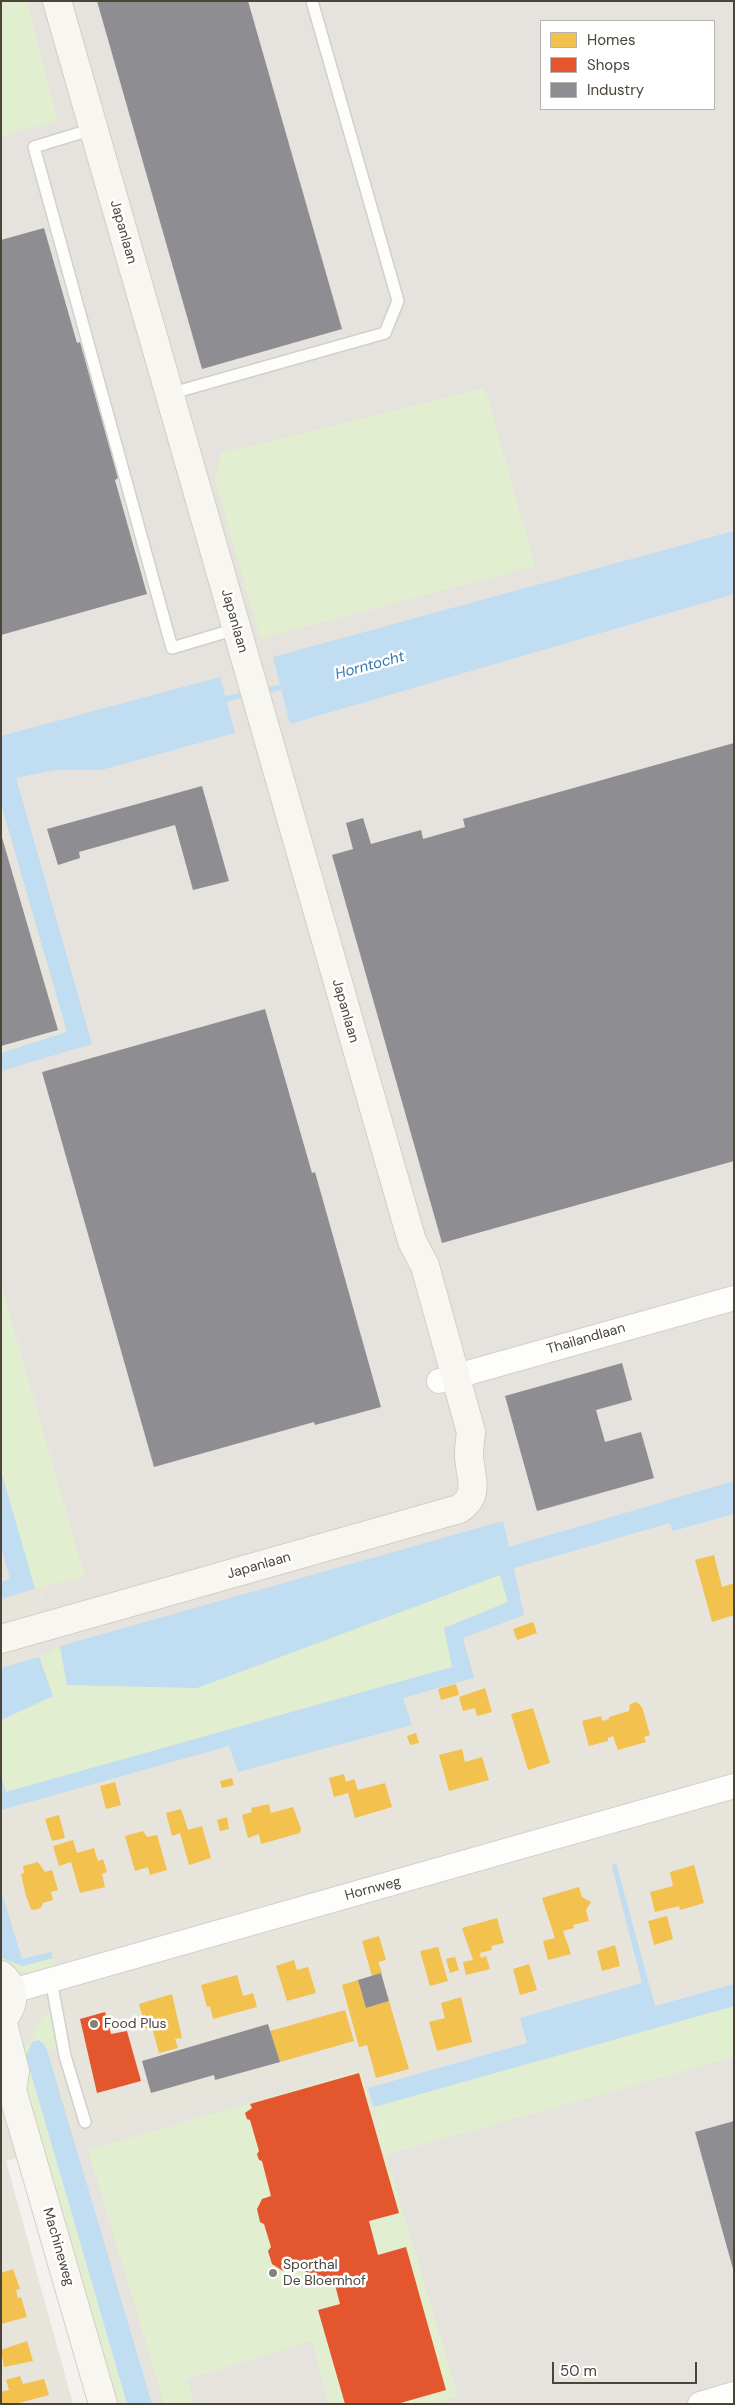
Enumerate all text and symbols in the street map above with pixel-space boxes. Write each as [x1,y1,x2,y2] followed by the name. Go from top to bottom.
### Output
[540,20,715,110] legend
[587,30,636,50] text: Homes
[587,55,630,75] text: Shops
[587,80,644,100] text: Industry
[106,198,140,266] street label: Japanlaan
[217,587,251,655] street label: Japanlaan
[333,648,407,684] water label: Horntocht
[328,977,362,1045] street label: Japanlaan
[545,1320,627,1358] street label: Thailandlaan
[225,1549,293,1583] street label: Japanlaan
[343,1873,403,1905] street label: Hornweg
[104,2016,167,2032] place label: Food Plus
[88,2018,100,2030] marker: Food Plus
[39,2206,77,2288] street label: Machineweg
[283,2257,366,2290] place label: Sporthal De Bloemhof
[267,2267,279,2279] marker: Sporthal De Bloemhof
[555,2352,700,2384] scale bar
[560,2361,597,2381] text: 50 m

